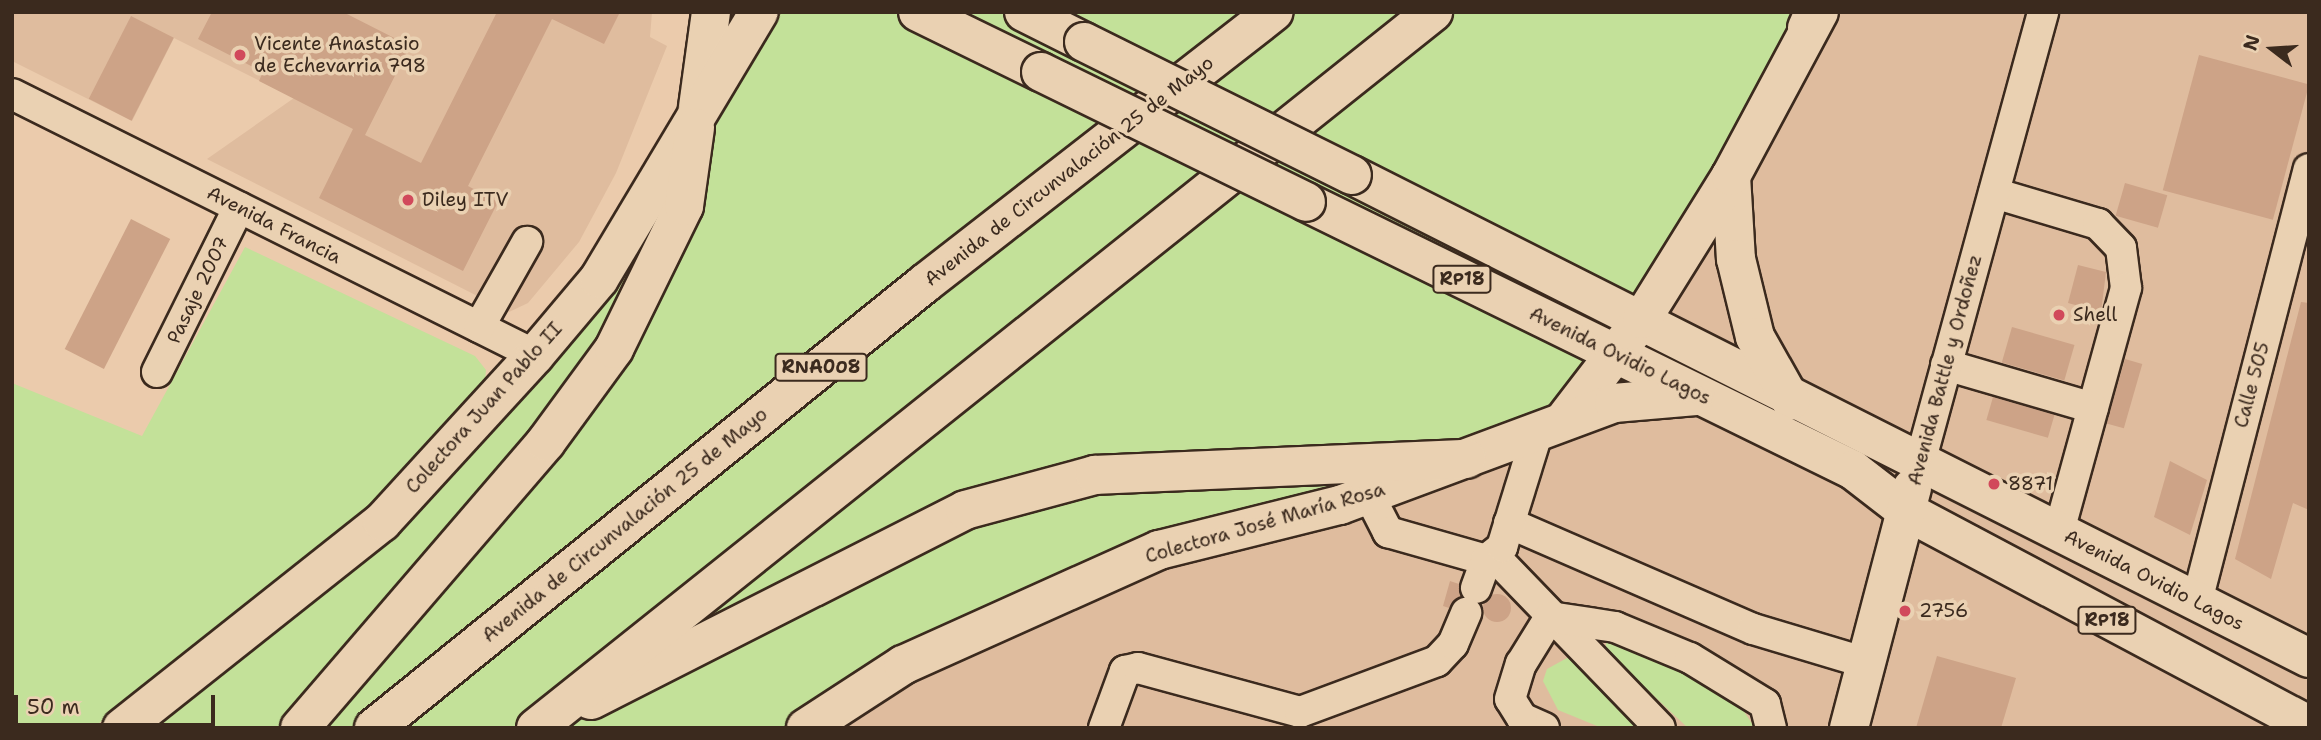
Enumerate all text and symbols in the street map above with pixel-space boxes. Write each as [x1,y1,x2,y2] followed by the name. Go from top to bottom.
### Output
[2237,14,2307,84] north arrow
[2237,32,2266,54] text: N
[254,33,426,77] place label: Vicente Anastasio de Echevarria 798
[232,47,248,63] marker: Vicente Anastasio de Echevarria 798
[920,51,1218,291] street label: Avenida de Circunvalación 25 de Mayo
[203,181,345,269] street label: Avenida Francia
[422,189,508,211] place label: Diley ITV
[400,192,416,208] marker: Diley ITV
[162,233,234,347] street label: Pasaje 2007
[1903,252,1987,488] street label: Avenida Battle y Ordoñez
[1432,264,1492,293] road number: RP18
[1526,302,1714,410] street label: Avenida Ovidio Lagos
[2073,304,2117,326] place label: Shell
[2051,307,2067,323] marker: Shell
[401,318,567,498] street label: Colectora Juan Pablo II
[2230,340,2274,430] street label: Calle 505
[774,352,868,382] road number: RNA008
[478,403,772,647] street label: Avenida de Circunvalación 25 de Mayo
[2008,473,2053,495] place label: 8871
[1986,476,2002,492] marker: 8871
[1143,478,1387,568] street label: Colectora José María Rosa
[2060,525,2248,635] street label: Avenida Ovidio Lagos
[1919,600,1968,622] place label: 2756
[1897,603,1913,619] marker: 2756
[2077,606,2137,634] road number: RP18
[18,680,219,724] scale bar
[27,693,80,721] text: 50 m

